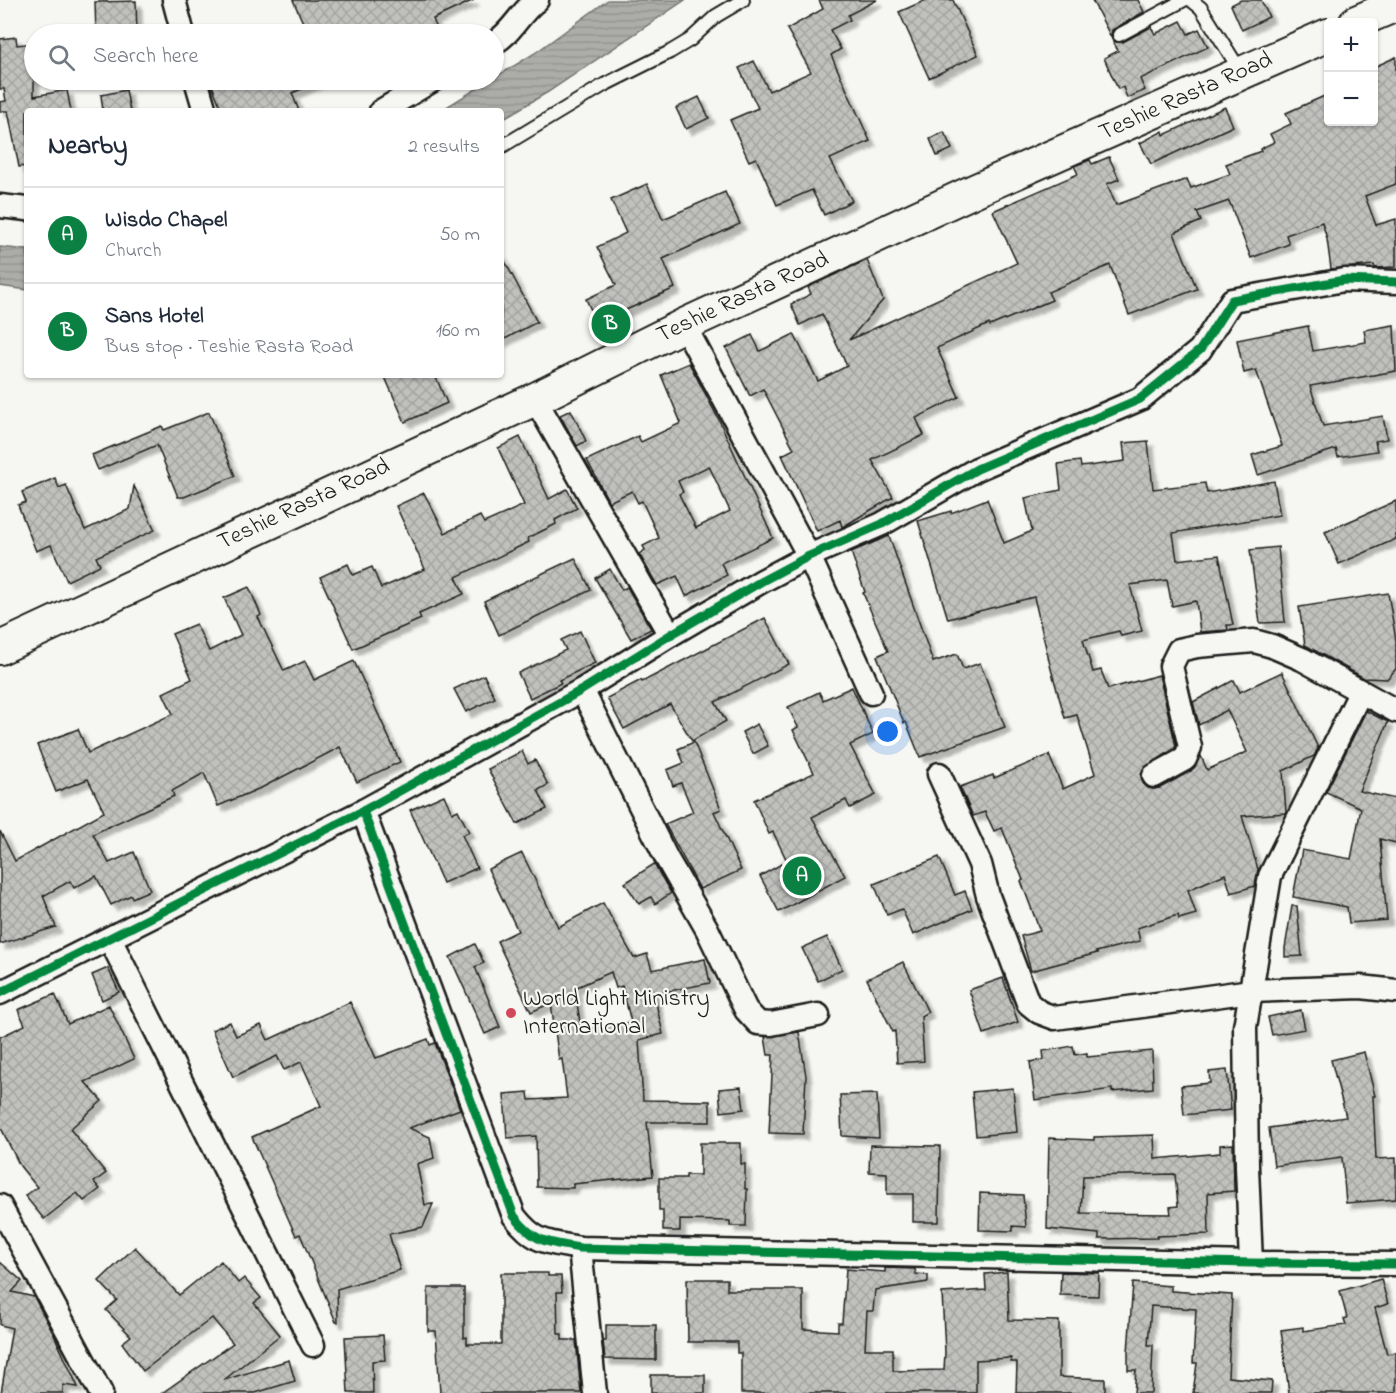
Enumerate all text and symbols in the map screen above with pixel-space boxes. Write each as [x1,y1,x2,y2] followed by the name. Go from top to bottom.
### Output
[1324,18,1378,126] map controls
[1324,18,1378,72] button: +
[24,24,504,90] search box
[45,41,78,74] icon: search
[93,41,198,73] text: Search here
[1094,43,1279,151] street label: Teshie Rasta Road
[1324,72,1378,126] button: −
[48,128,127,166] text: Nearby
[408,133,480,162] text: 2 results
[105,205,228,237] text: Wisdo Chapel
[61,221,74,250] text: A
[439,221,480,250] text: 50 m
[105,237,161,266] text: Church
[651,242,836,353] street label: Teshie Rasta Road
[105,301,204,333] text: Sans Hotel
[592,302,630,346] pin: B
[61,317,74,346] text: B
[436,317,480,346] text: 160 m
[105,333,353,362] text: Bus stop · Teshie Rasta Road
[212,449,397,560] street label: Teshie Rasta Road
[873,717,902,746] your location
[782,854,822,898] pin: A
[523,982,710,1045] place label: World Light Ministry International
[504,1006,518,1020] marker: World Light Ministry International

